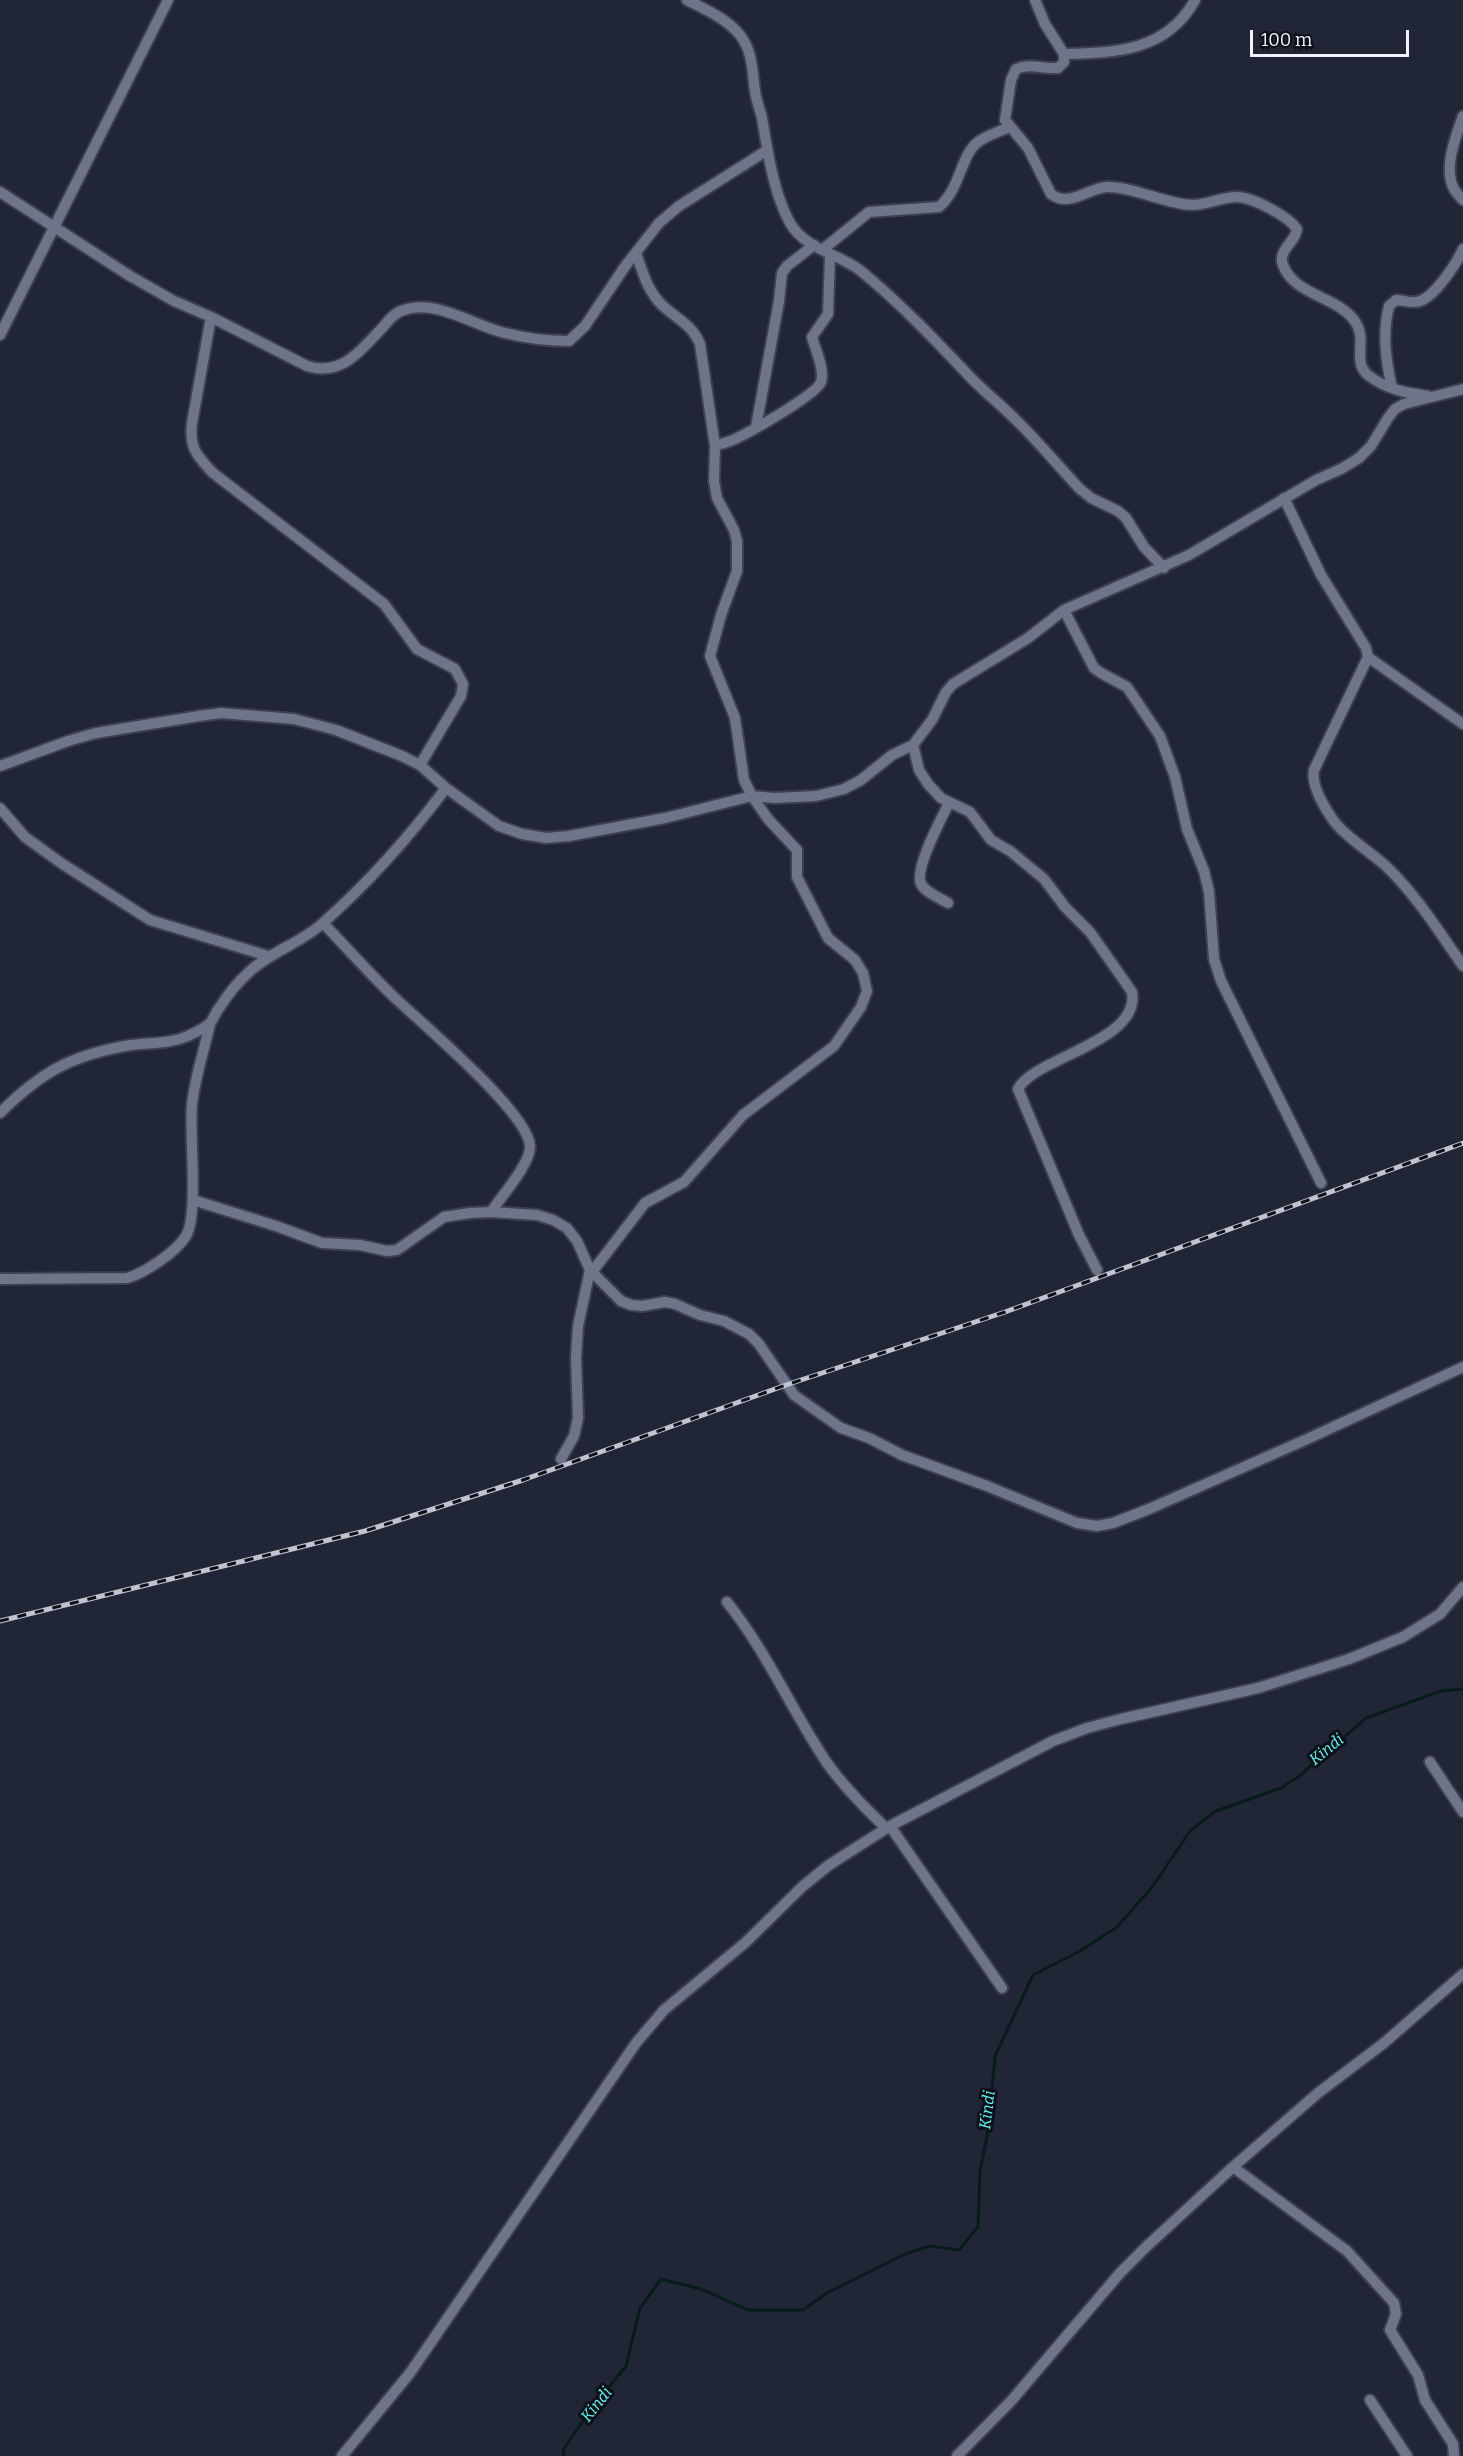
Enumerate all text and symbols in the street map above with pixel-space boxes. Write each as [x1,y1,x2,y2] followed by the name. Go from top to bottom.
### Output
[1253,18,1412,56] scale bar
[1261,29,1312,51] text: 100 m
[1306,1730,1348,1770] water label: Kindi
[976,2090,1000,2130] water label: Kindi
[577,2384,617,2426] water label: Kindi

